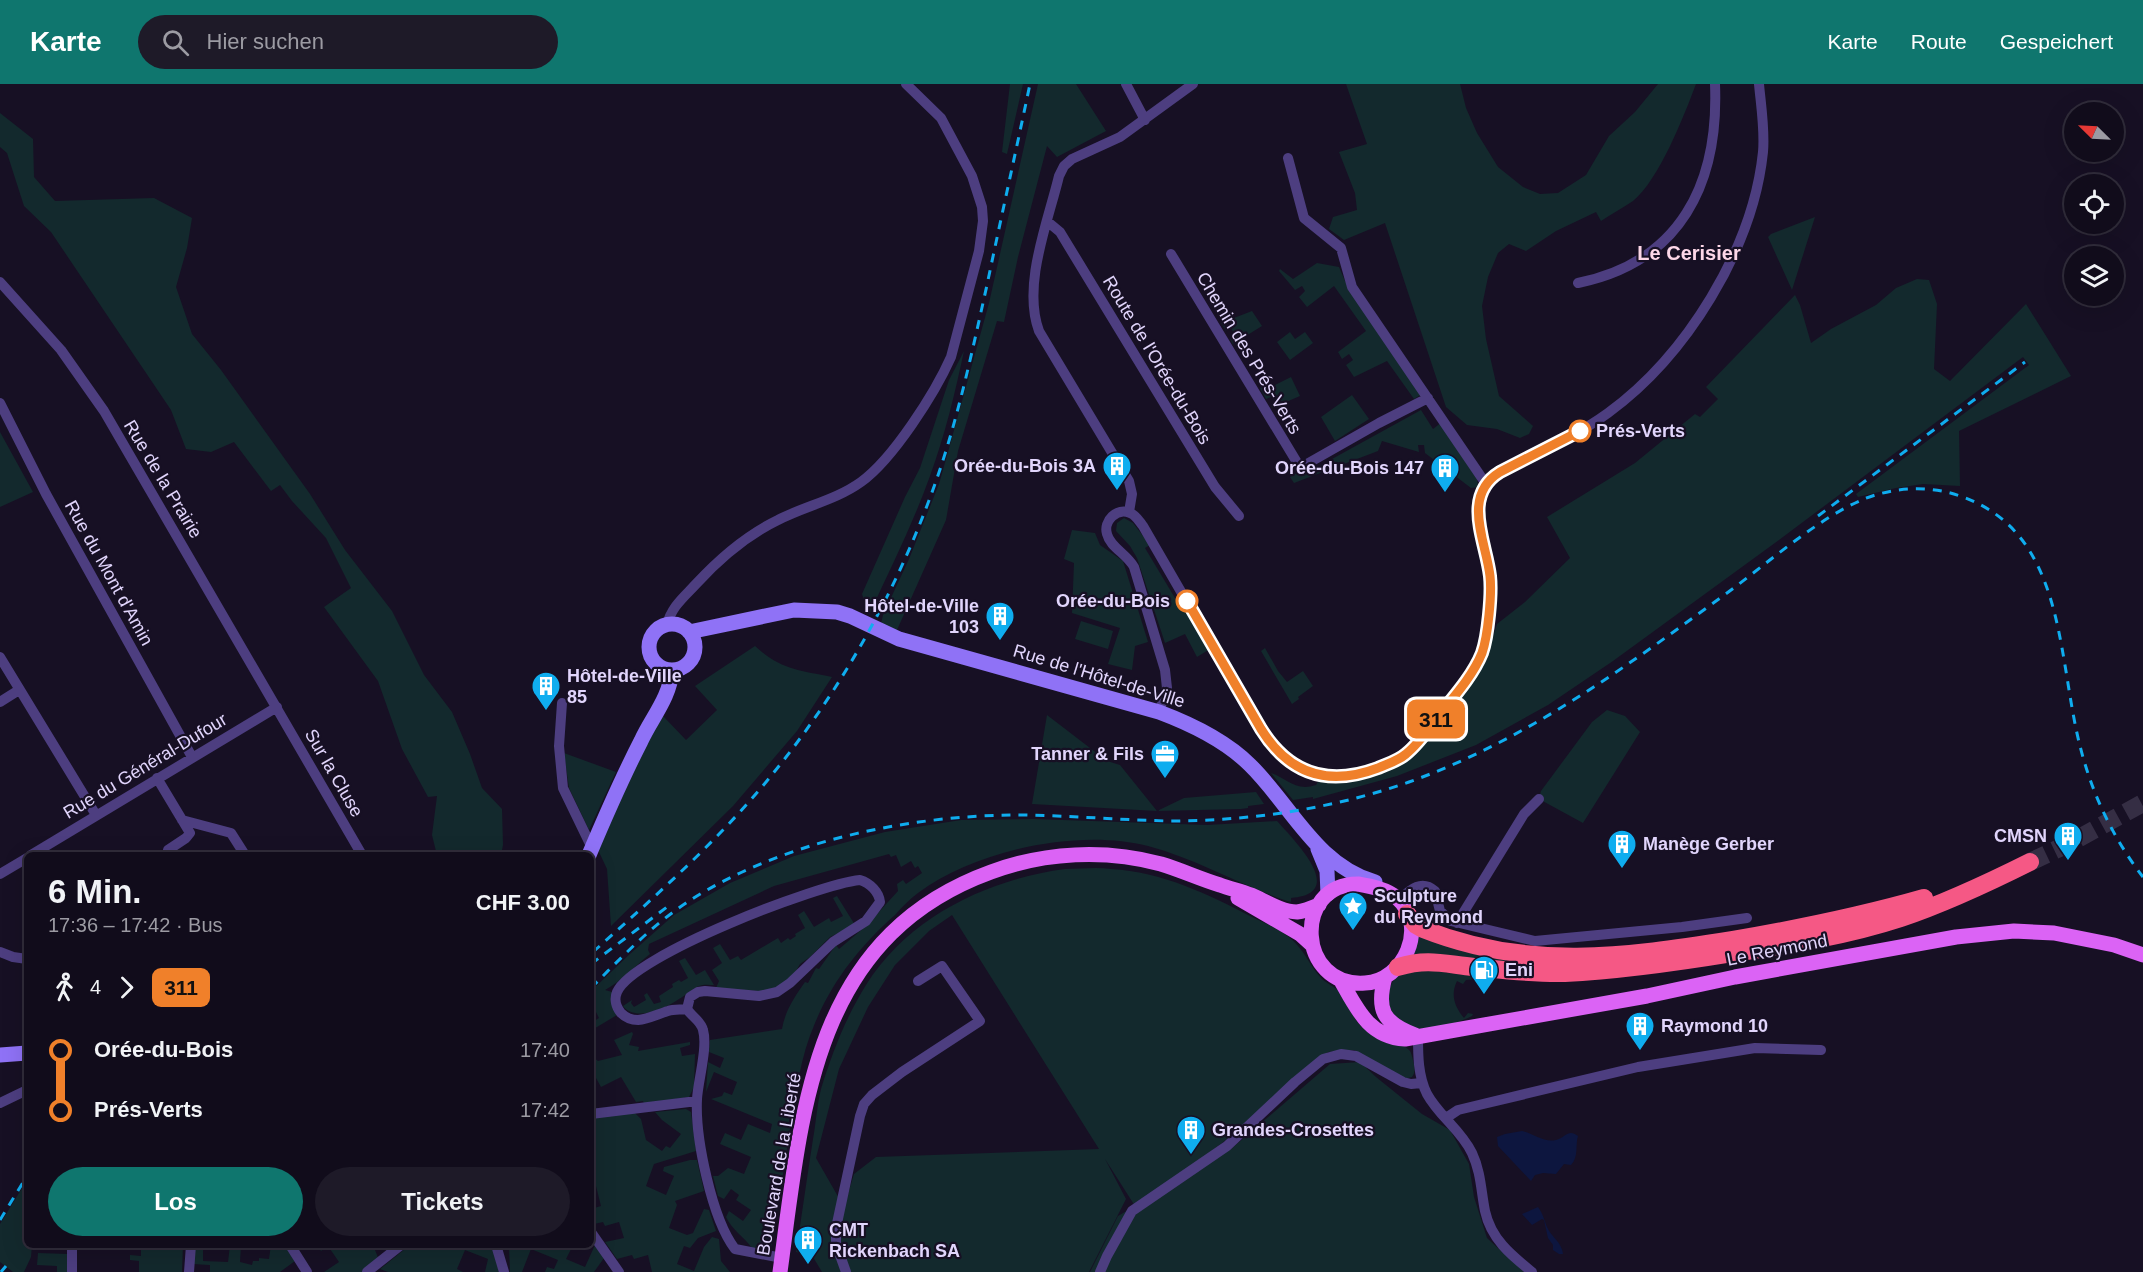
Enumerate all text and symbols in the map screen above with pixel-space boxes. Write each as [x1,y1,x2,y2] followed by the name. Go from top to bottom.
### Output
[138,15,558,69] search box
[30,26,102,57] text: Karte
[159,26,192,59] icon: search
[207,29,324,54] text: Hier suchen
[1828,30,1878,53] text: Karte
[1911,30,1967,53] text: Route
[2000,30,2113,53] text: Gespeichert
[2064,102,2124,162] north arrow
[2064,102,2124,306] map controls
[2064,174,2124,234] button: locate
[1637,242,1741,264] district label: Le Cerisier
[2064,246,2124,306] button: layers
[1193,269,1305,437] street label: Chemin des Prés-Verts
[1099,272,1215,448] street label: Route de l'Orée-du-Bois
[120,416,206,542] street label: Rue de la Prairie
[1569,420,1591,442] marker: Prés-Verts
[1596,421,1685,441] place label: Prés-Verts
[1101,450,1133,492] building icon: Orée-du-Bois 3A
[1429,452,1461,494] building icon: Orée-du-Bois 147
[954,456,1096,476] place label: Orée-du-Bois 3A
[1275,458,1424,478] place label: Orée-du-Bois 147
[61,497,157,649] street label: Rue du Mont d'Amin
[1176,590,1198,612] marker: Orée-du-Bois
[1056,591,1170,611] place label: Orée-du-Bois
[864,596,979,637] place label: Hôtel-de-Ville 103
[984,600,1016,642] building icon: Hôtel-de-Ville 103
[1011,640,1187,712] street label: Rue de l'Hôtel-de-Ville
[567,666,682,707] place label: Hôtel-de-Ville 85
[530,670,562,712] building icon: Hôtel-de-Ville 85
[1402,700,1470,738] line badge: 311
[1419,708,1453,731] text: 311
[60,709,230,823] street label: Rue du Général-Dufour
[301,726,367,820] street label: Sur la Cluse
[1149,738,1181,780] office icon: Tanner & Fils
[1031,744,1144,764] place label: Tanner & Fils
[2052,820,2084,862] building icon: CMSN
[1994,826,2047,846] place label: CMSN
[1606,828,1638,870] building icon: Manège Gerber
[1643,834,1774,854] place label: Manège Gerber
[48,873,142,910] text: 6 Min.
[1374,886,1483,927] place label: Sculpture du Reymond
[476,890,570,915] text: CHF 3.00
[1337,890,1369,932] place icon: Sculpture du Reymond
[48,914,223,936] text: 17:36 – 17:42 · Bus
[1725,930,1829,970] street label: Le Reymond
[1468,954,1500,996] fuel station icon: Eni
[1505,960,1533,980] place label: Eni
[48,971,81,1004] icon: walk
[110,971,143,1004] icon: forward
[90,976,101,998] text: 4
[164,976,198,999] text: 311
[1624,1010,1656,1052] building icon: Raymond 10
[1661,1016,1768,1036] place label: Raymond 10
[94,1037,233,1062] text: Orée-du-Bois
[520,1039,570,1061] text: 17:40
[753,1071,805,1257] street label: Boulevard de la Liberté
[94,1097,203,1122] text: Prés-Verts
[520,1099,570,1121] text: 17:42
[1175,1114,1207,1156] building icon: Grandes-Crosettes
[1212,1120,1374,1140] place label: Grandes-Crosettes
[48,1167,303,1236] button: Los
[315,1167,570,1236] button: Tickets
[829,1220,960,1261] place label: CMT Rickenbach SA
[792,1224,824,1266] building icon: CMT Rickenbach SA

